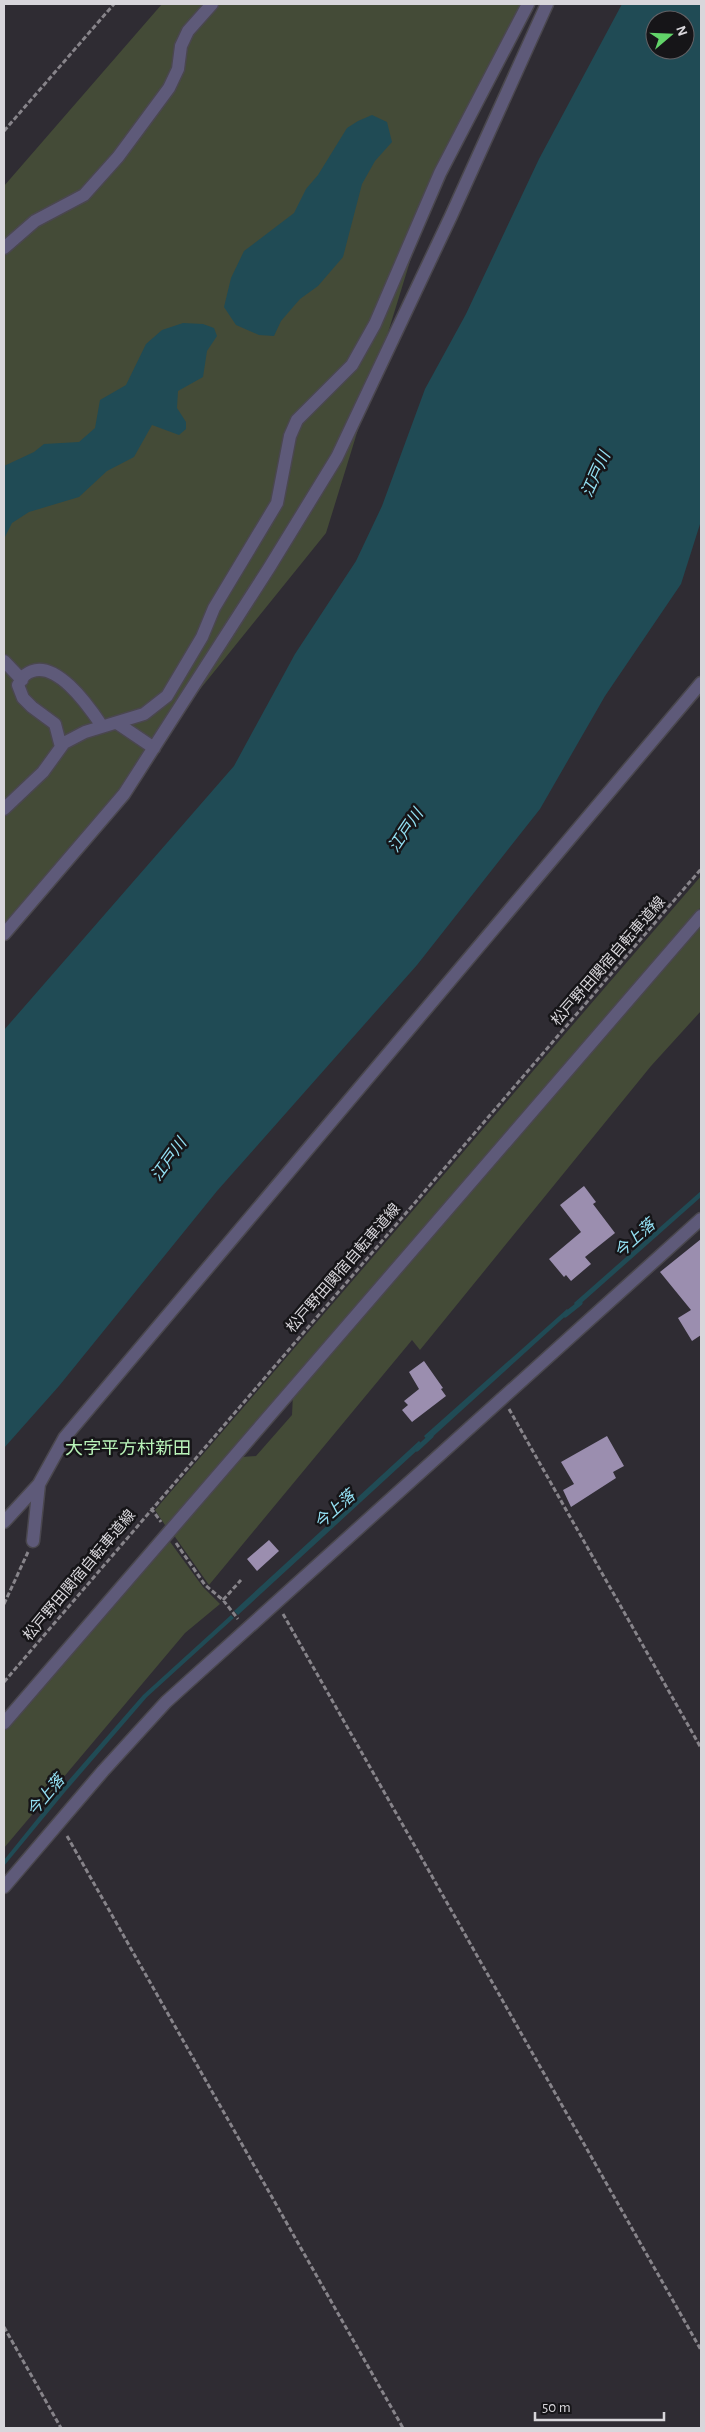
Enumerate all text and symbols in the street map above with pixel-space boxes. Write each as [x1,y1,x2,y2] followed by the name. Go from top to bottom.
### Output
[645,10,695,60] north arrow
[673,24,690,38] text: N
[578,447,614,500] water label: 江戸川
[385,804,427,855] water label: 江戸川
[548,893,668,1029] street label: 松戸野田関宿自転車道線
[147,1133,191,1184] water label: 江戸川
[283,1200,403,1336] street label: 松戸野田関宿自転車道線
[611,1214,660,1261] water label: 今上落
[65,1438,191,1458] district label: 大字平方村新田
[311,1485,360,1532] water label: 今上落
[20,1507,138,1643] street label: 松戸野田関宿自転車道線
[23,1769,69,1819] water label: 今上落
[535,2390,664,2422] scale bar
[542,2400,571,2415] text: 50 m

